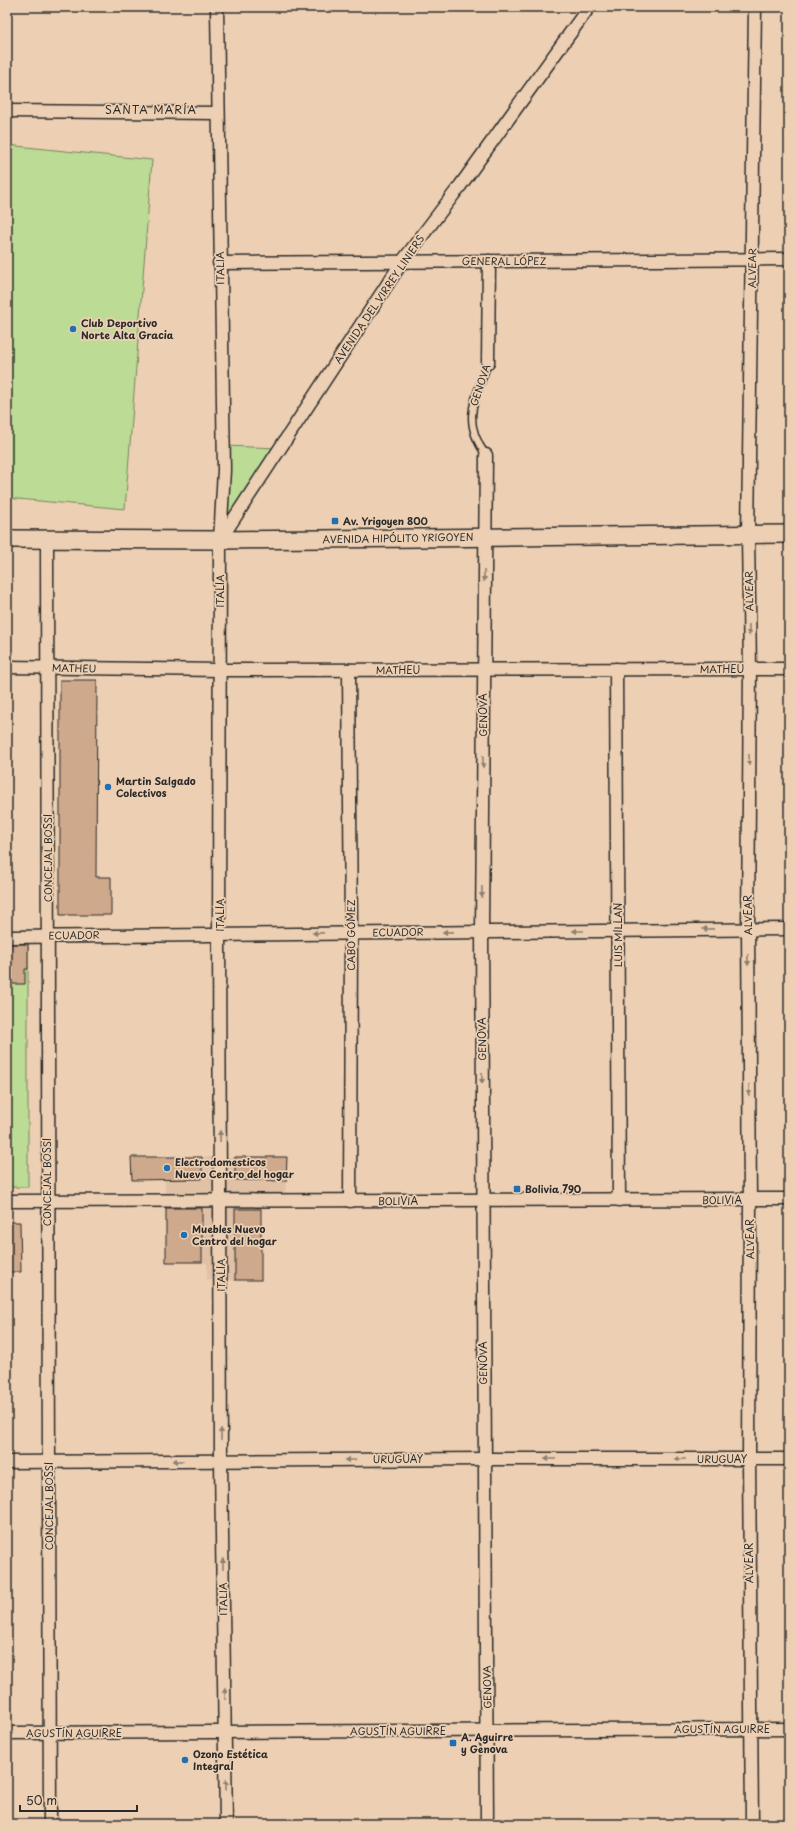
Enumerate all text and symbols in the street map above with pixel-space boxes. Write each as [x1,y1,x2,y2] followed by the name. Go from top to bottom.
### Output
[105,101,197,118] district label: SANTA MARÍA
[330,231,427,366] street label: AVENIDA DEL VIRREY LINIERS
[744,248,759,288] street label: ALVEAR
[212,251,227,285] street label: ITALIA
[462,253,547,268] street label: GENERAL LÓPEZ
[81,315,174,342] place label: Club Deportivo Norte Alta Gracia
[68,324,78,334] marker: Club Deportivo Norte Alta Gracia
[466,362,493,408] street label: GENOVA
[343,513,428,528] place label: Av. Yrigoyen 800
[330,516,340,526] marker: Av. Yrigoyen 800
[322,529,474,546] street label: AVENIDA HIPÓLITO YRIGOYEN
[481,570,488,582] one-way arrow
[741,571,756,611] street label: ALVEAR
[212,574,227,608] street label: ITALIA
[746,624,752,637] one-way arrow
[52,660,96,675] street label: MATHEU
[700,661,744,676] street label: MATHEU
[376,662,420,677] street label: MATHEU
[475,693,490,737] street label: GENOVA
[746,754,752,767] one-way arrow
[480,756,486,769] one-way arrow
[116,773,196,800] place label: Martin Salgado Colectivos
[103,782,113,792] marker: Martin Salgado Colectivos
[40,814,55,902] street label: CONCEJAL BOSSI
[479,886,485,899] one-way arrow
[740,895,755,935] street label: ALVEAR
[212,898,227,932] street label: ITALIA
[343,899,358,971] street label: CABO GÓMEZ
[610,903,625,967] street label: LUIS MILLAN
[372,924,424,939] street label: ECUADOR
[701,926,714,932] one-way arrow
[48,927,100,942] street label: ECUADOR
[571,928,584,934] one-way arrow
[441,929,454,935] one-way arrow
[311,930,324,936] one-way arrow
[745,954,751,967] one-way arrow
[474,1017,489,1061] street label: GENOVA
[479,1072,485,1085] one-way arrow
[746,1084,752,1097] one-way arrow
[217,1129,223,1142] one-way arrow
[39,1138,54,1226] street label: CONCEJAL BOSSI
[175,1154,295,1181] place label: Electrodomesticos Nuevo Centro del hogar
[162,1163,172,1173] marker: Electrodomesticos Nuevo Centro del hogar
[525,1181,582,1196] place label: Bolivia 790
[512,1184,522,1194] marker: Bolivia 790
[702,1192,742,1207] street label: BOLIVIA
[378,1193,418,1208] street label: BOLIVIA
[742,1219,757,1259] street label: ALVEAR
[192,1221,277,1248] place label: Muebles Nuevo Centro del hogar
[179,1230,189,1240] marker: Muebles Nuevo Centro del hogar
[213,1258,228,1292] street label: ITALIA
[475,1341,490,1385] street label: GENOVA
[218,1427,224,1440] one-way arrow
[373,1451,424,1466] street label: URUGUAY
[697,1451,748,1466] street label: URUGUAY
[543,1456,556,1462] one-way arrow
[673,1456,686,1462] one-way arrow
[343,1457,356,1463] one-way arrow
[171,1458,184,1464] one-way arrow
[41,1462,56,1550] street label: CONCEJAL BOSSI
[741,1543,756,1583] street label: ALVEAR
[220,1557,226,1570] one-way arrow
[215,1582,230,1616] street label: ITALIA
[479,1665,494,1709] street label: GENOVA
[222,1687,228,1700] one-way arrow
[674,1721,770,1736] street label: AGUSTÍN AGUIRRE
[350,1723,446,1738] street label: AGUSTÍN AGUIRRE
[26,1725,122,1740] street label: AGUSTÍN AGUIRRE
[460,1729,514,1757] place label: A. Aguirre y Genova
[448,1738,458,1748] marker: A. Aguirre y Genova
[193,1746,268,1773] place label: Ozono Estética Integral
[180,1755,190,1765] marker: Ozono Estética Integral
[223,1778,229,1791] one-way arrow
[20,1787,137,1813] scale bar
[26,1791,57,1809] text: 50 m

